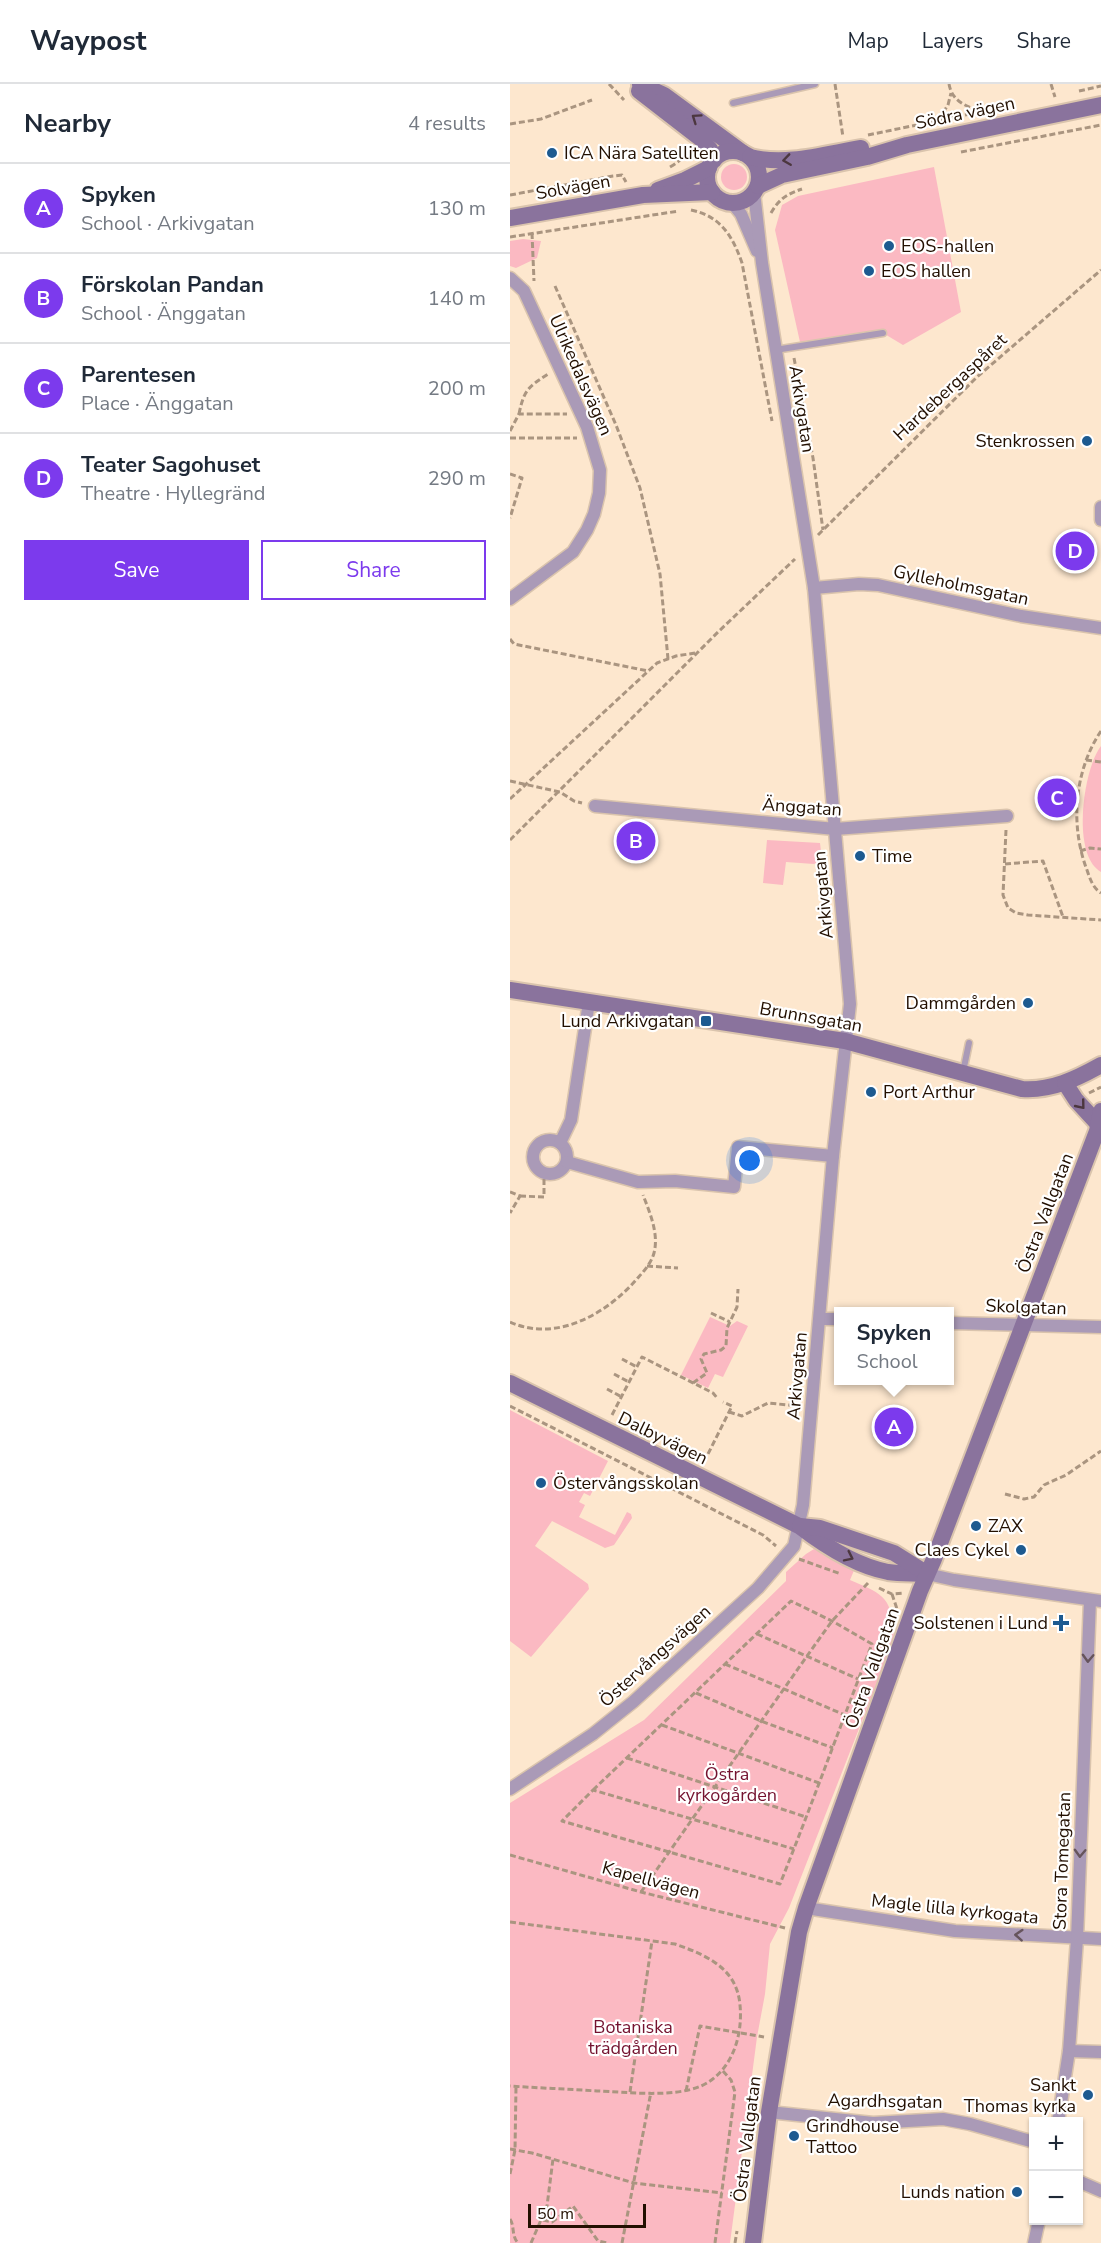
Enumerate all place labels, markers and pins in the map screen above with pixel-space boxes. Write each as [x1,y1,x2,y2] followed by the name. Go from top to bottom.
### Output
[564,141,719,165] place label: ICA Nära Satelliten
[545,146,559,160] marker: ICA Nära Satelliten
[901,234,994,258] place label: EOS-hallen
[882,239,896,253] marker: EOS-hallen
[881,259,971,283] place label: EOS hallen
[862,264,876,278] marker: EOS hallen
[976,429,1075,453] place label: Stenkrossen
[1080,434,1094,448] marker: Stenkrossen
[1056,528,1094,574] pin: D
[1038,776,1076,820] pin: C
[616,818,656,864] pin: B
[872,844,912,868] place label: Time
[853,849,867,863] marker: Time
[906,991,1016,1015] place label: Dammgården
[1021,996,1035,1010] marker: Dammgården
[561,1009,694,1033] place label: Lund Arkivgatan
[699,1014,713,1028] marker: Lund Arkivgatan
[883,1080,976,1104] place label: Port Arthur
[864,1085,878,1099] marker: Port Arthur
[874,1404,914,1450] pin: A
[553,1471,699,1495] place label: Östervångsskolan
[534,1476,548,1490] marker: Östervångsskolan
[988,1514,1023,1538] place label: ZAX
[969,1519,983,1533] marker: ZAX
[915,1538,1010,1562] place label: Claes Cykel
[1014,1543,1028,1557] marker: Claes Cykel
[913,1611,1048,1635] place label: Solstenen i Lund
[1052,1614,1070,1632] marker: Solstenen i Lund
[964,2073,1077,2118] place label: Sankt Thomas kyrka
[1081,2088,1095,2102] marker: Sankt Thomas kyrka
[806,2114,899,2159] place label: Grindhouse Tattoo
[787,2129,801,2143] marker: Grindhouse Tattoo
[901,2180,1005,2204] place label: Lunds nation
[1010,2185,1024,2199] marker: Lunds nation

